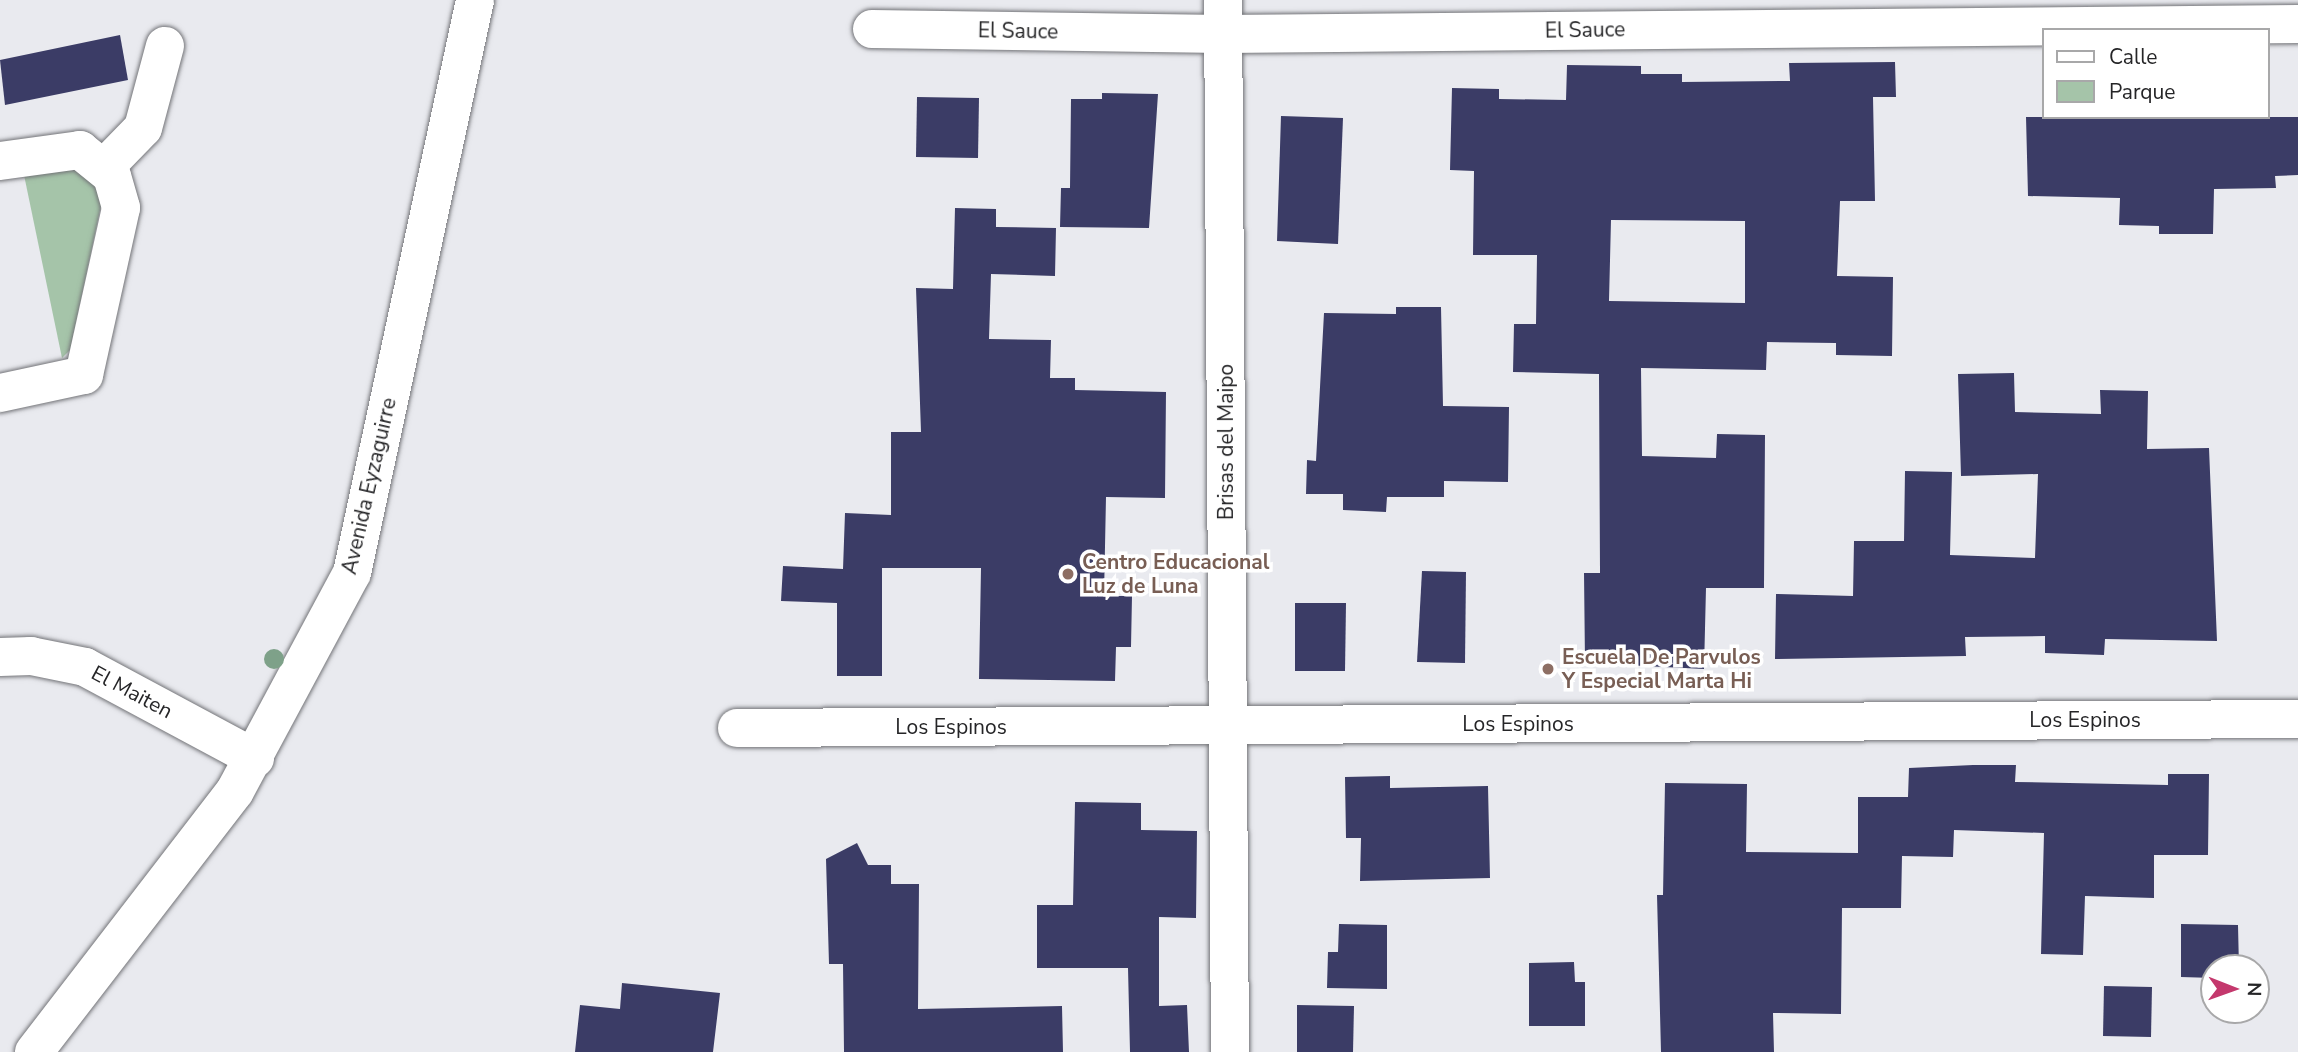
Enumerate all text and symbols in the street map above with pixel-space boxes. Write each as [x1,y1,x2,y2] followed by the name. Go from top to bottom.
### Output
[1545,17,1625,43] street label: El Sauce
[978,18,1058,44] street label: El Sauce
[2042,28,2270,119] legend
[2109,43,2157,71] text: Calle
[2109,78,2176,106] text: Parque
[1213,364,1239,520] street label: Brisas del Maipo
[336,395,402,577] street label: Avenida Eyzaguirre
[1082,549,1269,599] place label: Centro Educacional Luz de Luna
[1060,566,1076,582] marker: Centro Educacional Luz de Luna
[1562,644,1761,694] place label: Escuela De Parvulos Y Especial Marta Hi
[87,660,177,724] street label: El Maiten
[1540,661,1556,677] marker: Escuela De Parvulos Y Especial Marta Hi
[2029,707,2141,733] street label: Los Espinos
[1462,711,1574,737] street label: Los Espinos
[895,714,1007,740] street label: Los Espinos
[2200,954,2270,1024] north arrow
[2241,982,2267,997] text: N

